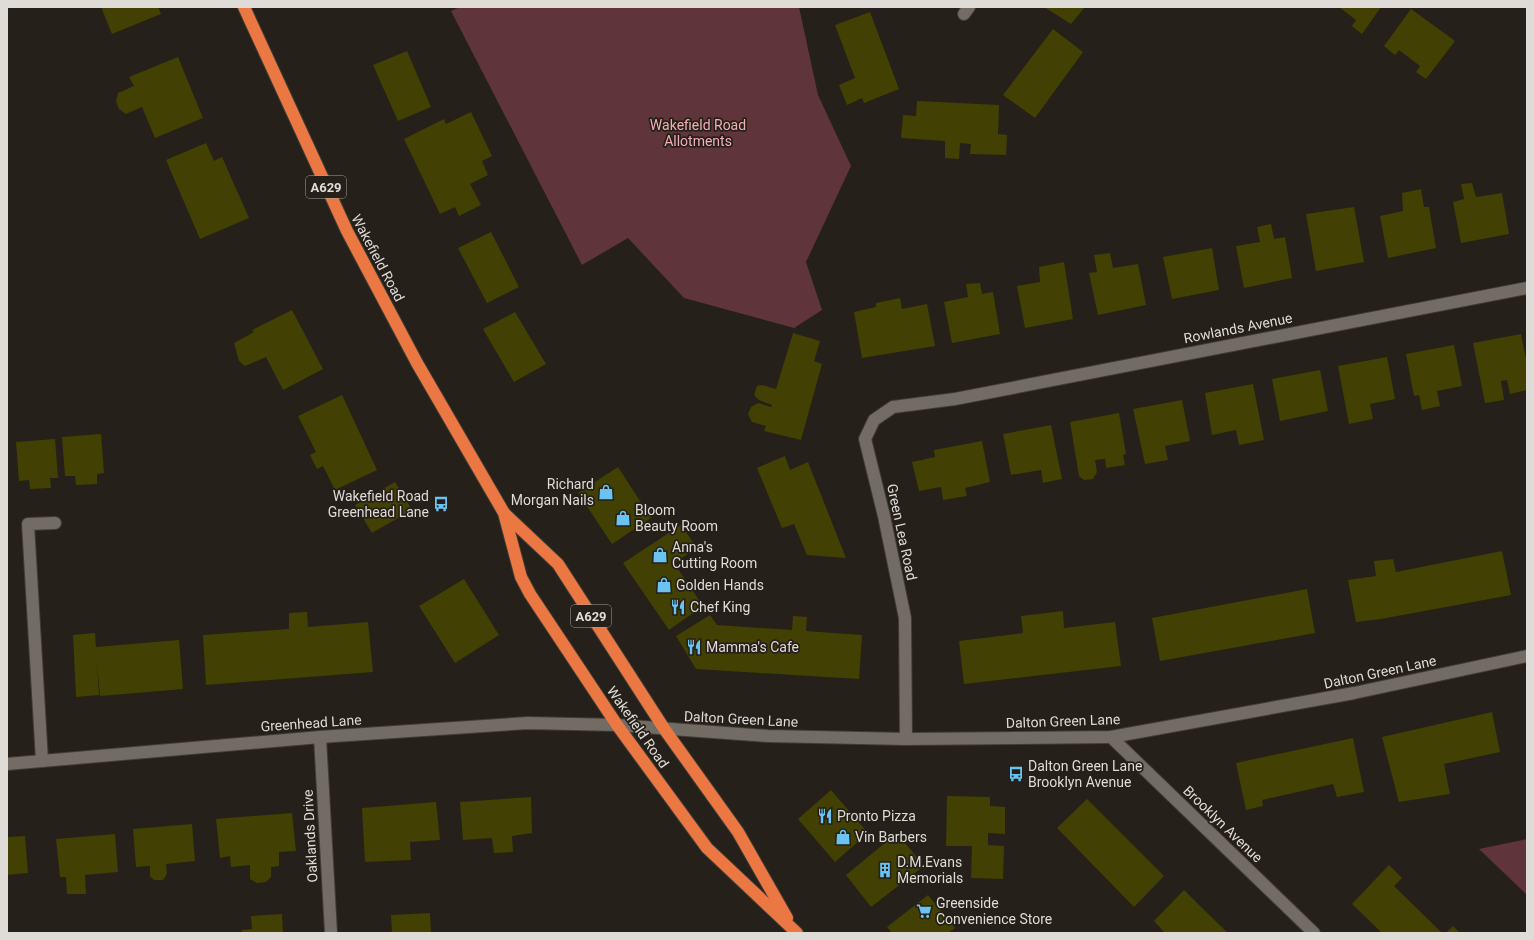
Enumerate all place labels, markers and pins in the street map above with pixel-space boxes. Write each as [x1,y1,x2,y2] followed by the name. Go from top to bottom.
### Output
[511,476,594,508] place label: Richard Morgan Nails
[597,483,615,501] shop icon: Richard Morgan Nails
[328,488,429,520] place label: Wakefield Road Greenhead Lane
[432,495,450,513] bus stop icon: Wakefield Road Greenhead Lane
[635,502,718,534] place label: Bloom Beauty Room
[614,509,632,527] shop icon: Bloom Beauty Room
[672,539,757,571] place label: Anna's Cutting Room
[651,546,669,564] shop icon: Anna's Cutting Room
[655,576,673,594] shop icon: Golden Hands
[676,577,764,593] place label: Golden Hands
[669,598,687,616] restaurant icon: Chef King
[690,599,750,615] place label: Chef King
[685,638,703,656] restaurant icon: Mamma's Cafe
[706,639,799,655] place label: Mamma's Cafe
[1028,758,1142,790] place label: Dalton Green Lane Brooklyn Avenue
[1007,765,1025,783] bus stop icon: Dalton Green Lane Brooklyn Avenue
[816,807,834,825] restaurant icon: Pronto Pizza
[837,808,916,824] place label: Pronto Pizza
[834,828,852,846] shop icon: Vin Barbers
[855,829,927,845] place label: Vin Barbers
[897,854,963,886] place label: D.M.Evans Memorials
[876,861,894,879] building icon: D.M.Evans Memorials
[936,895,1052,927] place label: Greenside Convenience Store
[915,902,933,920] supermarket icon: Greenside Convenience Store

